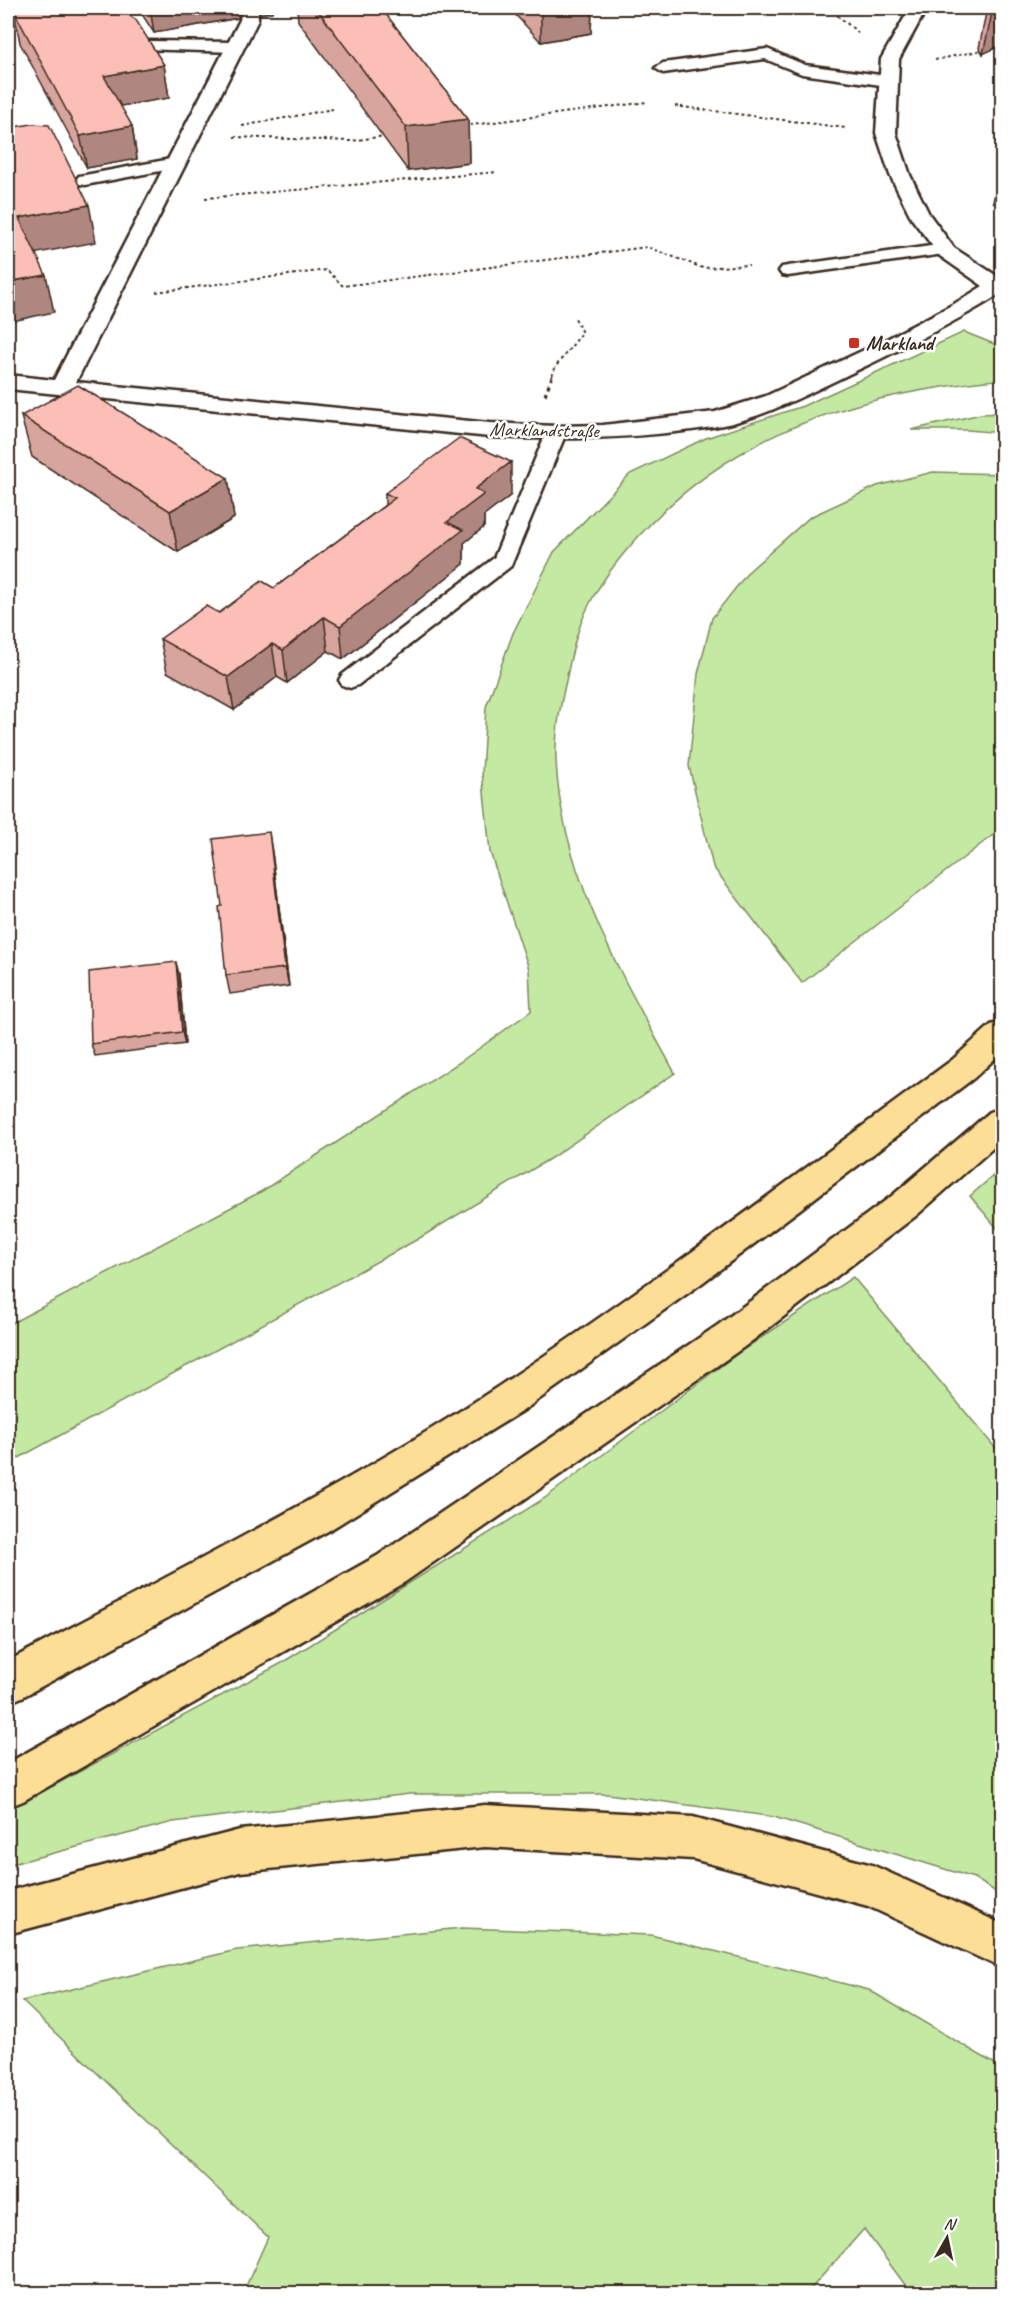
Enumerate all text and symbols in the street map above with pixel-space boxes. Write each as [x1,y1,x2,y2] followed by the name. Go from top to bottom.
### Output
[866,331,937,356] place label: Markland
[847,336,861,350] marker: Markland
[489,417,600,443] street label: Marklandstraße
[917,2208,977,2268] north arrow
[943,2214,959,2235] text: N

